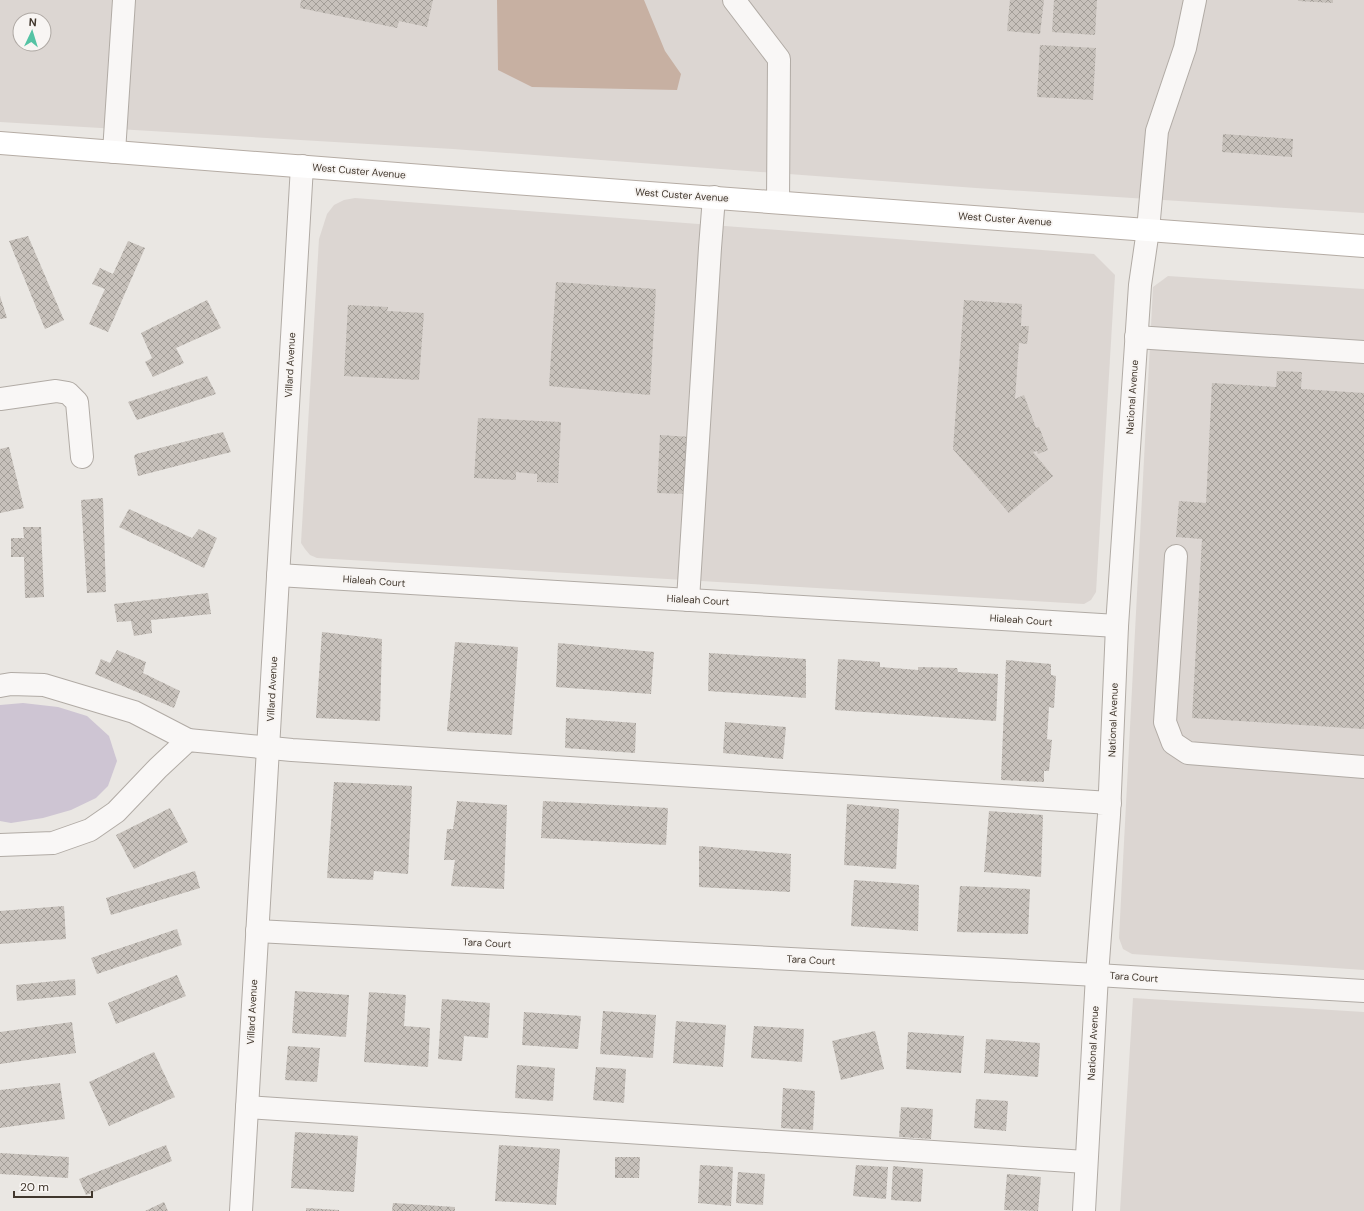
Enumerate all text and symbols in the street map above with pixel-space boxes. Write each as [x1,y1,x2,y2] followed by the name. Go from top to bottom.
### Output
[12,12,52,52] north arrow
[28,15,37,29] text: N
[312,160,407,182] street label: West Custer Avenue
[635,185,730,205] street label: West Custer Avenue
[958,209,1053,229] street label: West Custer Avenue
[282,332,298,398] street label: Villard Avenue
[1123,359,1141,435] street label: National Avenue
[342,572,406,590] street label: Hialeah Court
[666,592,730,608] street label: Hialeah Court
[989,611,1053,629] street label: Hialeah Court
[264,656,280,722] street label: Villard Avenue
[1105,682,1121,757] street label: National Avenue
[462,935,512,951] street label: Tara Court
[786,952,836,968] street label: Tara Court
[1109,969,1159,985] street label: Tara Court
[244,979,260,1045] street label: Villard Avenue
[1085,1005,1101,1081] street label: National Avenue
[14,1173,92,1199] scale bar
[20,1179,49,1195] text: 20 m

